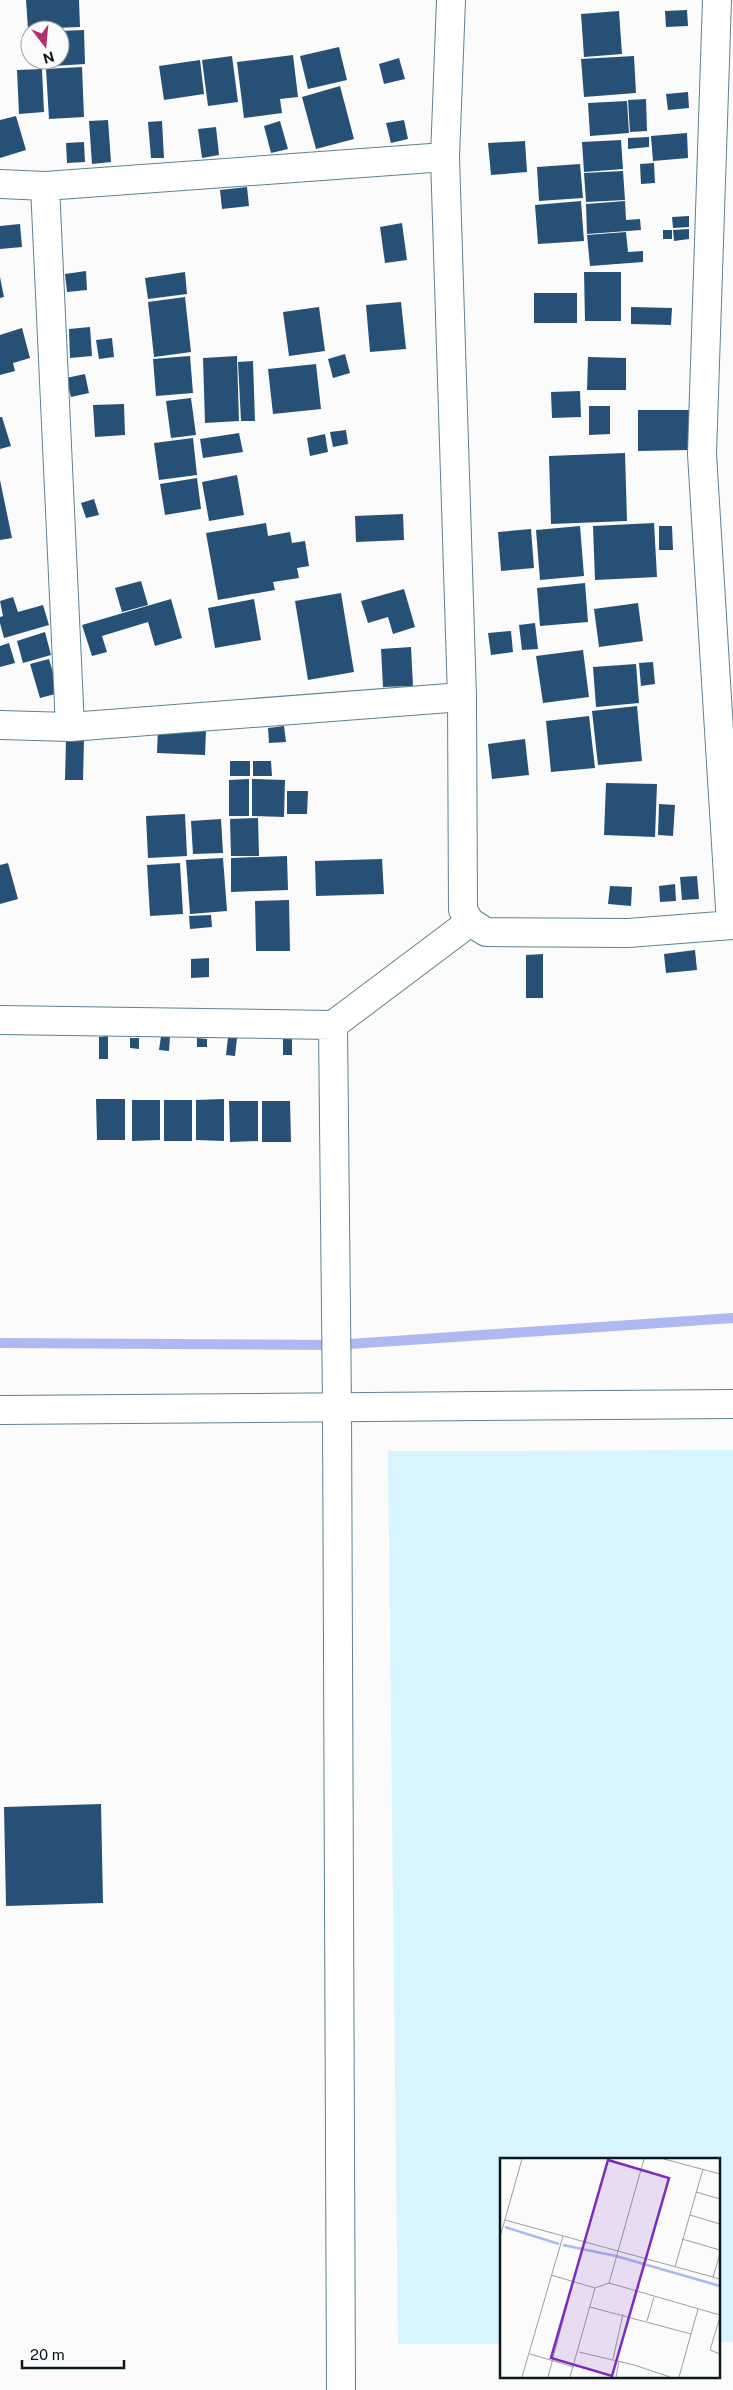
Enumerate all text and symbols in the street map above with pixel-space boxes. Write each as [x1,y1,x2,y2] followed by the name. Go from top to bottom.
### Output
[20,20,70,70] north arrow
[41,48,56,67] text: N
[500,2158,720,2378] inset map
[22,2338,125,2370] scale bar
[30,2346,65,2363] text: 20 m

